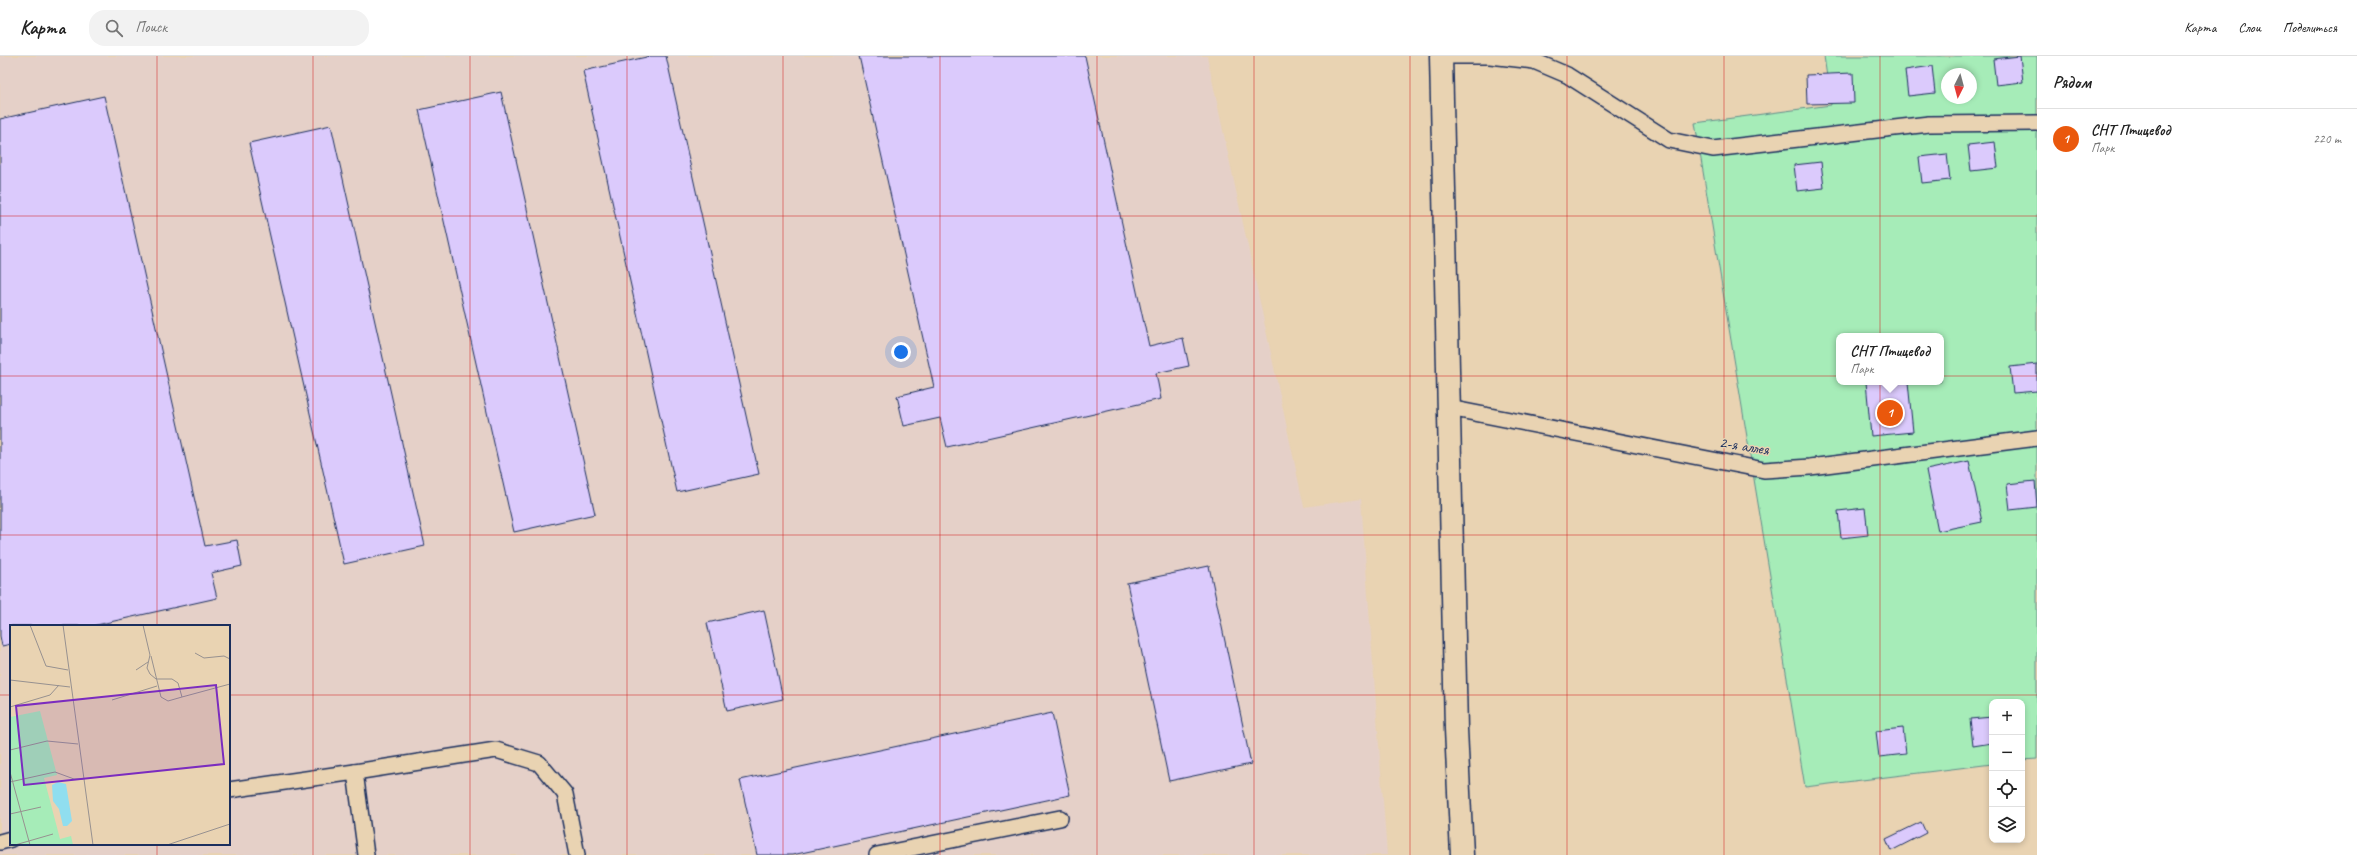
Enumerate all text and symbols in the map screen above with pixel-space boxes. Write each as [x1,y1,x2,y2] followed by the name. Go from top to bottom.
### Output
[89,10,369,46] search box
[20,16,65,40] text: Карта
[103,17,125,39] icon: search
[135,18,167,37] text: Поиск
[2184,19,2216,36] text: Карта
[2238,19,2261,36] text: Слои
[2283,19,2337,36] text: Поделиться
[1941,68,1977,104] north arrow
[2053,72,2091,93] text: Рядом
[2091,121,2170,140] text: СНТ Птицевод
[2063,131,2069,147] text: 1
[2313,131,2341,147] text: 220 m
[2091,140,2114,156] text: Парк
[1836,333,1944,385] popup
[891,342,911,362] your location
[1850,342,1930,361] text: СНТ Птицевод
[1850,361,1873,377] text: Парк
[1877,398,1903,428] pin: 1
[1718,432,1771,460] street label: 2-я аллея
[10,625,230,845] inset map
[1989,699,2025,843] map controls
[1989,699,2025,735] button: +
[1989,735,2025,771] button: −
[1989,771,2025,807] button: locate
[1989,807,2025,843] button: layers

